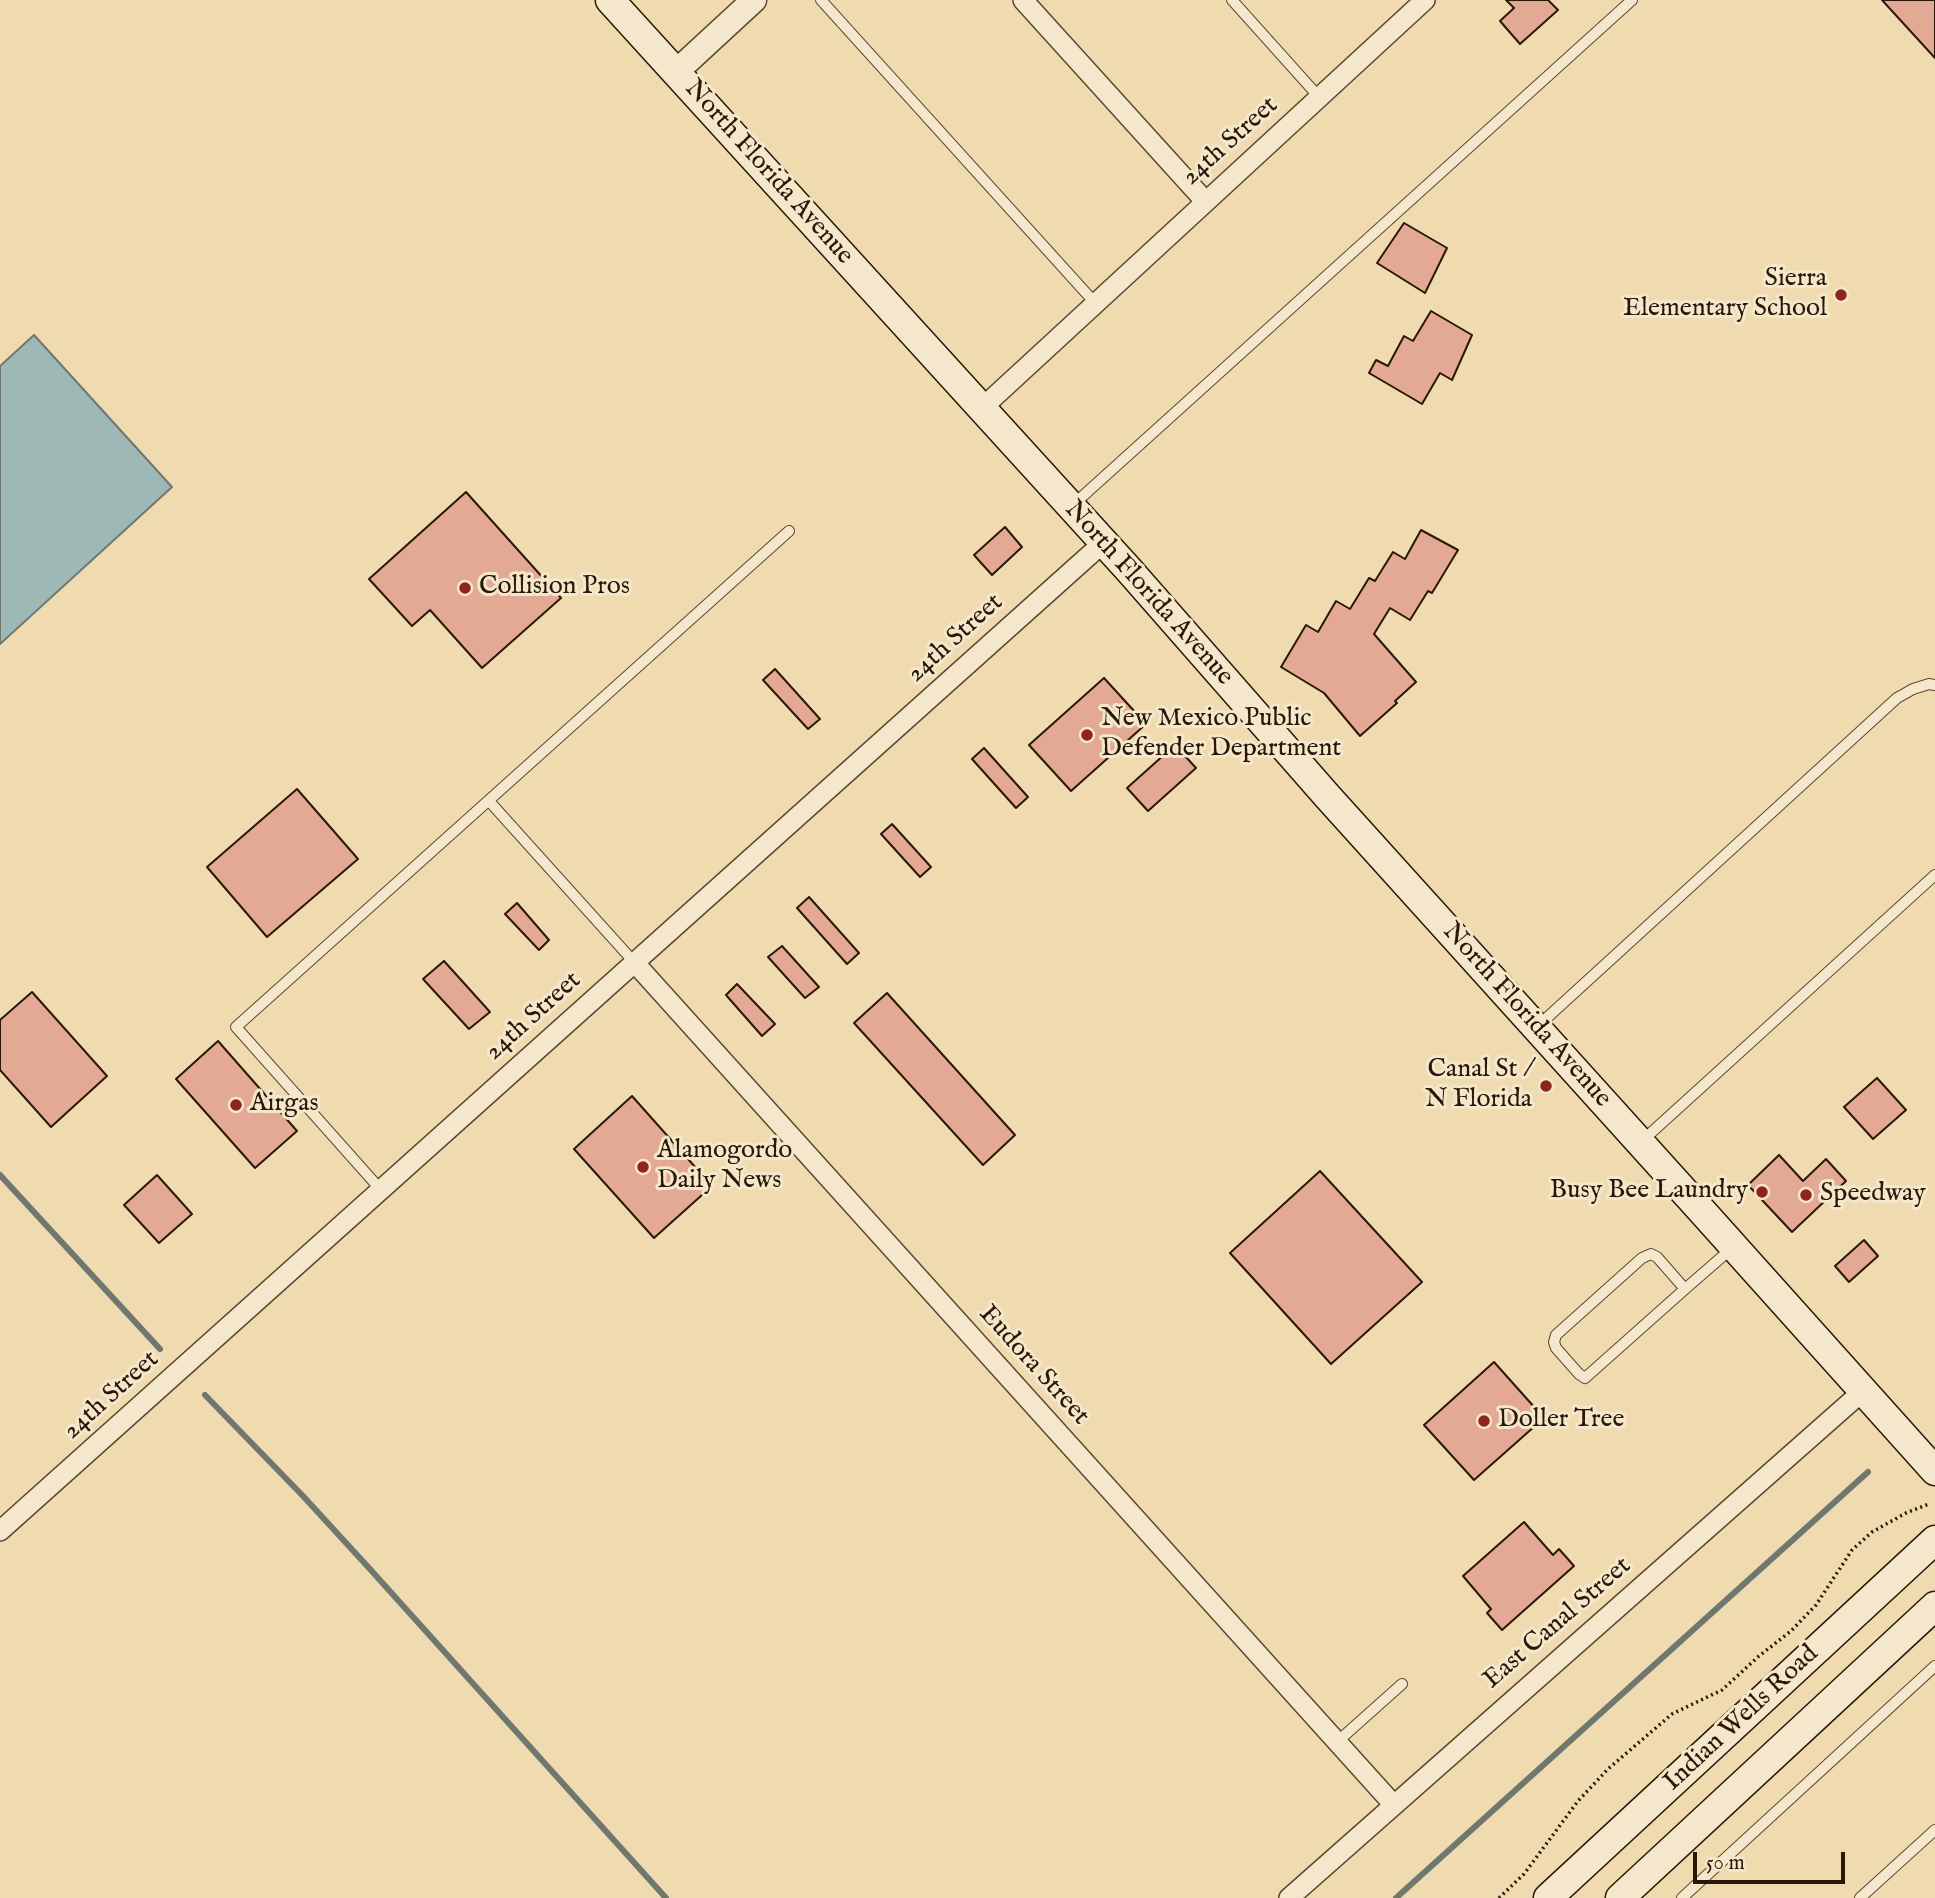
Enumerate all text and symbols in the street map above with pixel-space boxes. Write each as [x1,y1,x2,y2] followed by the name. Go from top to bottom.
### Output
[677,74,859,272] street label: North Florida Avenue
[1177,91,1285,193] street label: 24th Street
[1623,264,1827,326] place label: Sierra Elementary School
[1833,287,1849,303] marker: Sierra Elementary School
[1057,495,1239,693] street label: North Florida Avenue
[479,572,630,604] place label: Collision Pros
[457,580,473,596] marker: Collision Pros
[902,588,1010,690] street label: 24th Street
[1101,704,1341,766] place label: New Mexico Public Defender Department
[1079,727,1095,743] marker: New Mexico Public Defender Department
[1435,917,1617,1115] street label: North Florida Avenue
[480,966,588,1068] street label: 24th Street
[1425,1055,1532,1116] place label: Canal St / N Florida
[1538,1078,1554,1094] marker: Canal St / N Florida
[250,1089,319,1121] place label: Airgas
[228,1097,244,1113] marker: Airgas
[657,1136,792,1198] place label: Alamogordo Daily News
[635,1159,651,1175] marker: Alamogordo Daily News
[1550,1176,1748,1208] place label: Busy Bee Laundry
[1820,1179,1926,1211] place label: Speedway
[1754,1184,1770,1200] marker: Busy Bee Laundry
[1798,1187,1814,1203] marker: Speedway
[971,1300,1095,1432] street label: Eudora Street
[58,1345,166,1447] street label: 24th Street
[1498,1405,1624,1437] place label: Doller Tree
[1476,1413,1492,1429] marker: Doller Tree
[1478,1551,1638,1697] street label: East Canal Street
[1658,1639,1826,1799] street label: Indian Wells Road
[1697,1839,1849,1883] scale bar
[1706,1850,1745,1877] text: 50 m

